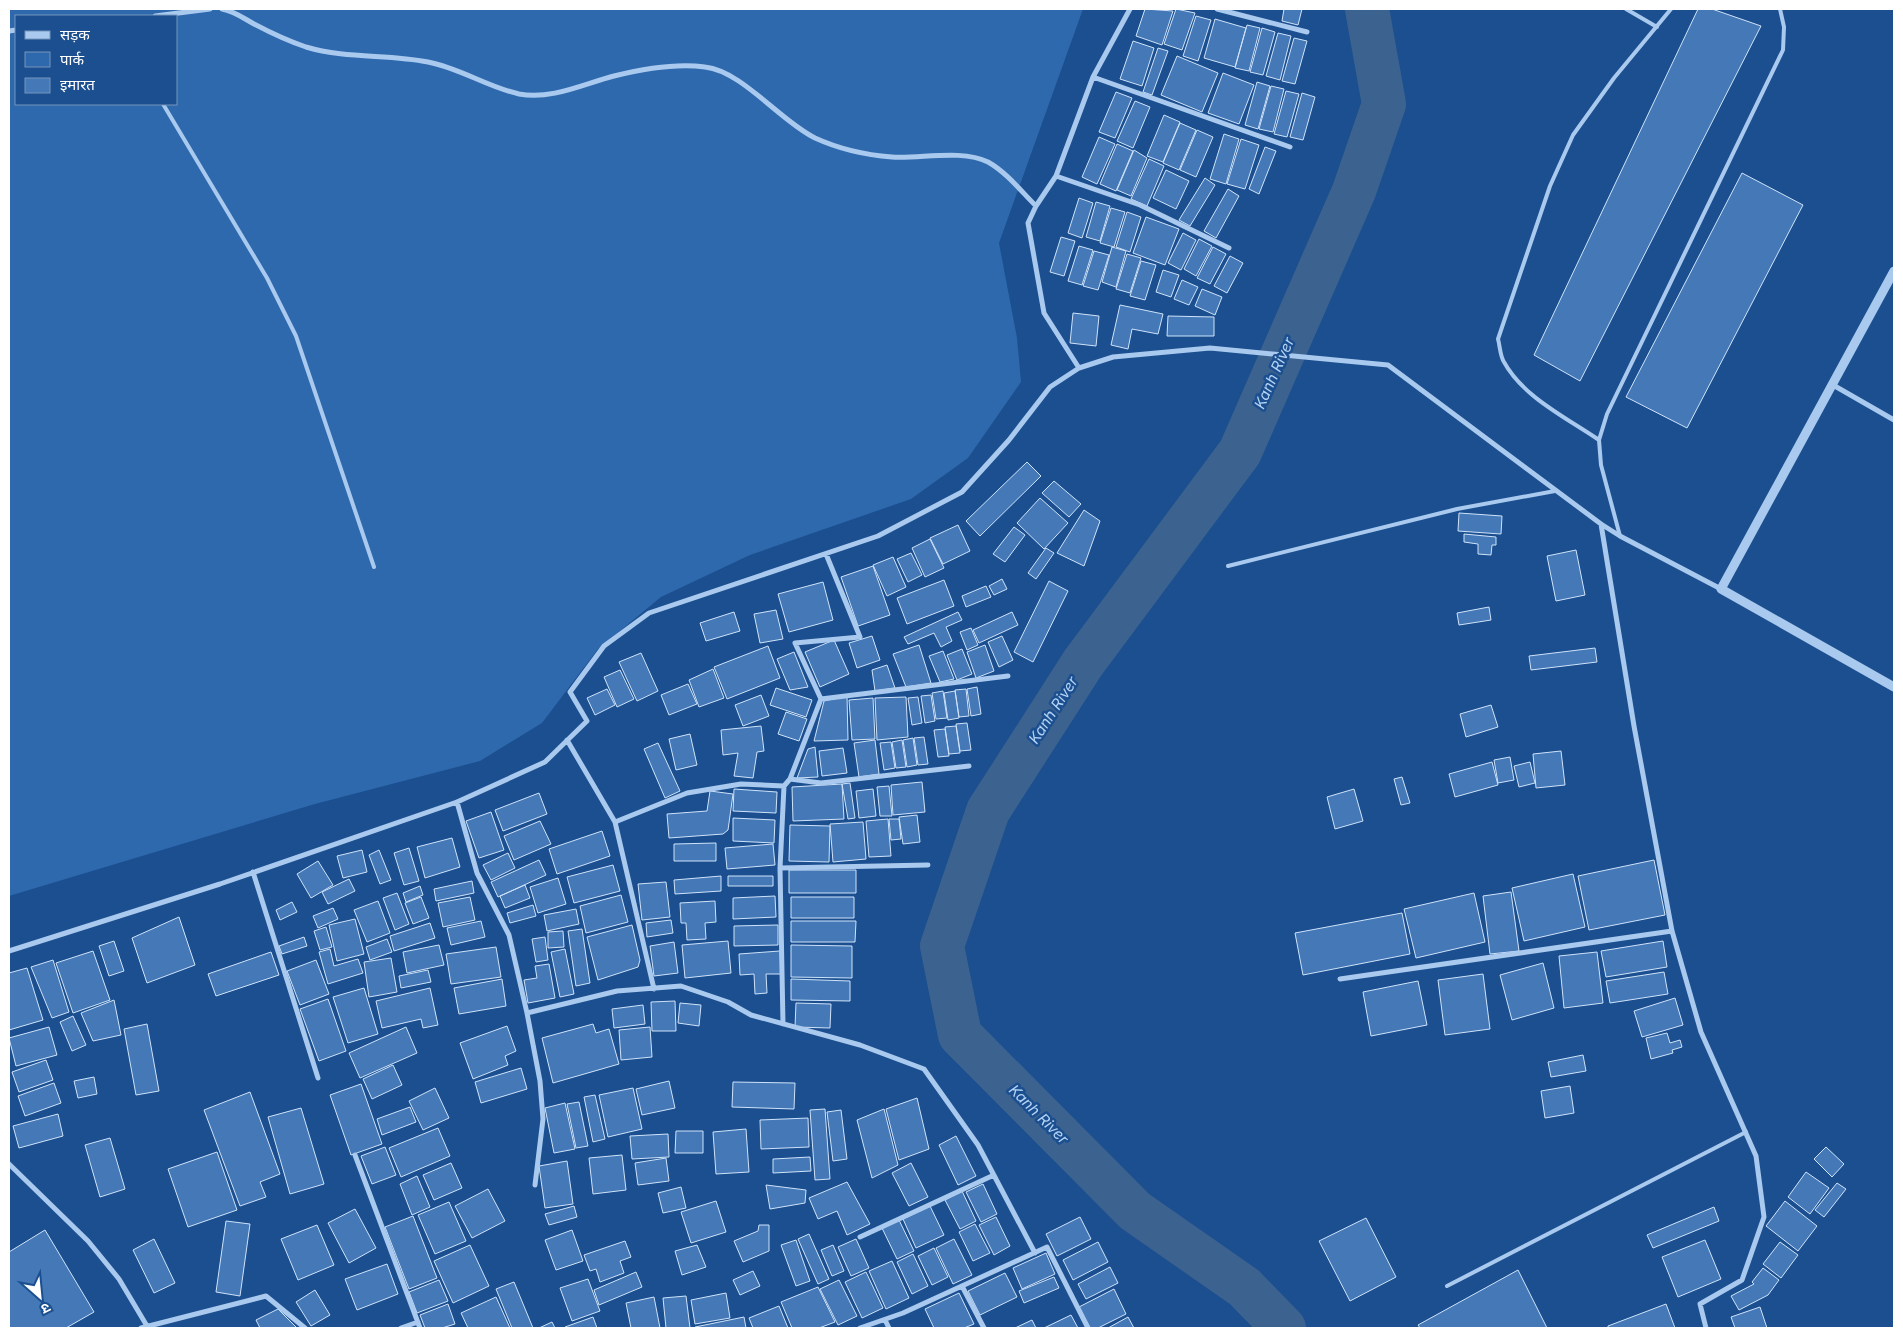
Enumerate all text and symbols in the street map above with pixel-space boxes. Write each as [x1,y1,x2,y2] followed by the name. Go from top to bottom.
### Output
[15,15,178,105] legend
[60,25,90,44] text: सड़क
[60,50,84,69] text: पार्क
[60,75,95,94] text: इमारत
[1250,334,1298,412] water label: Kanh River
[1024,673,1082,747] water label: Kanh River
[1005,1080,1073,1148] water label: Kanh River
[15,1272,65,1322] north arrow
[38,1300,54,1319] text: उ

